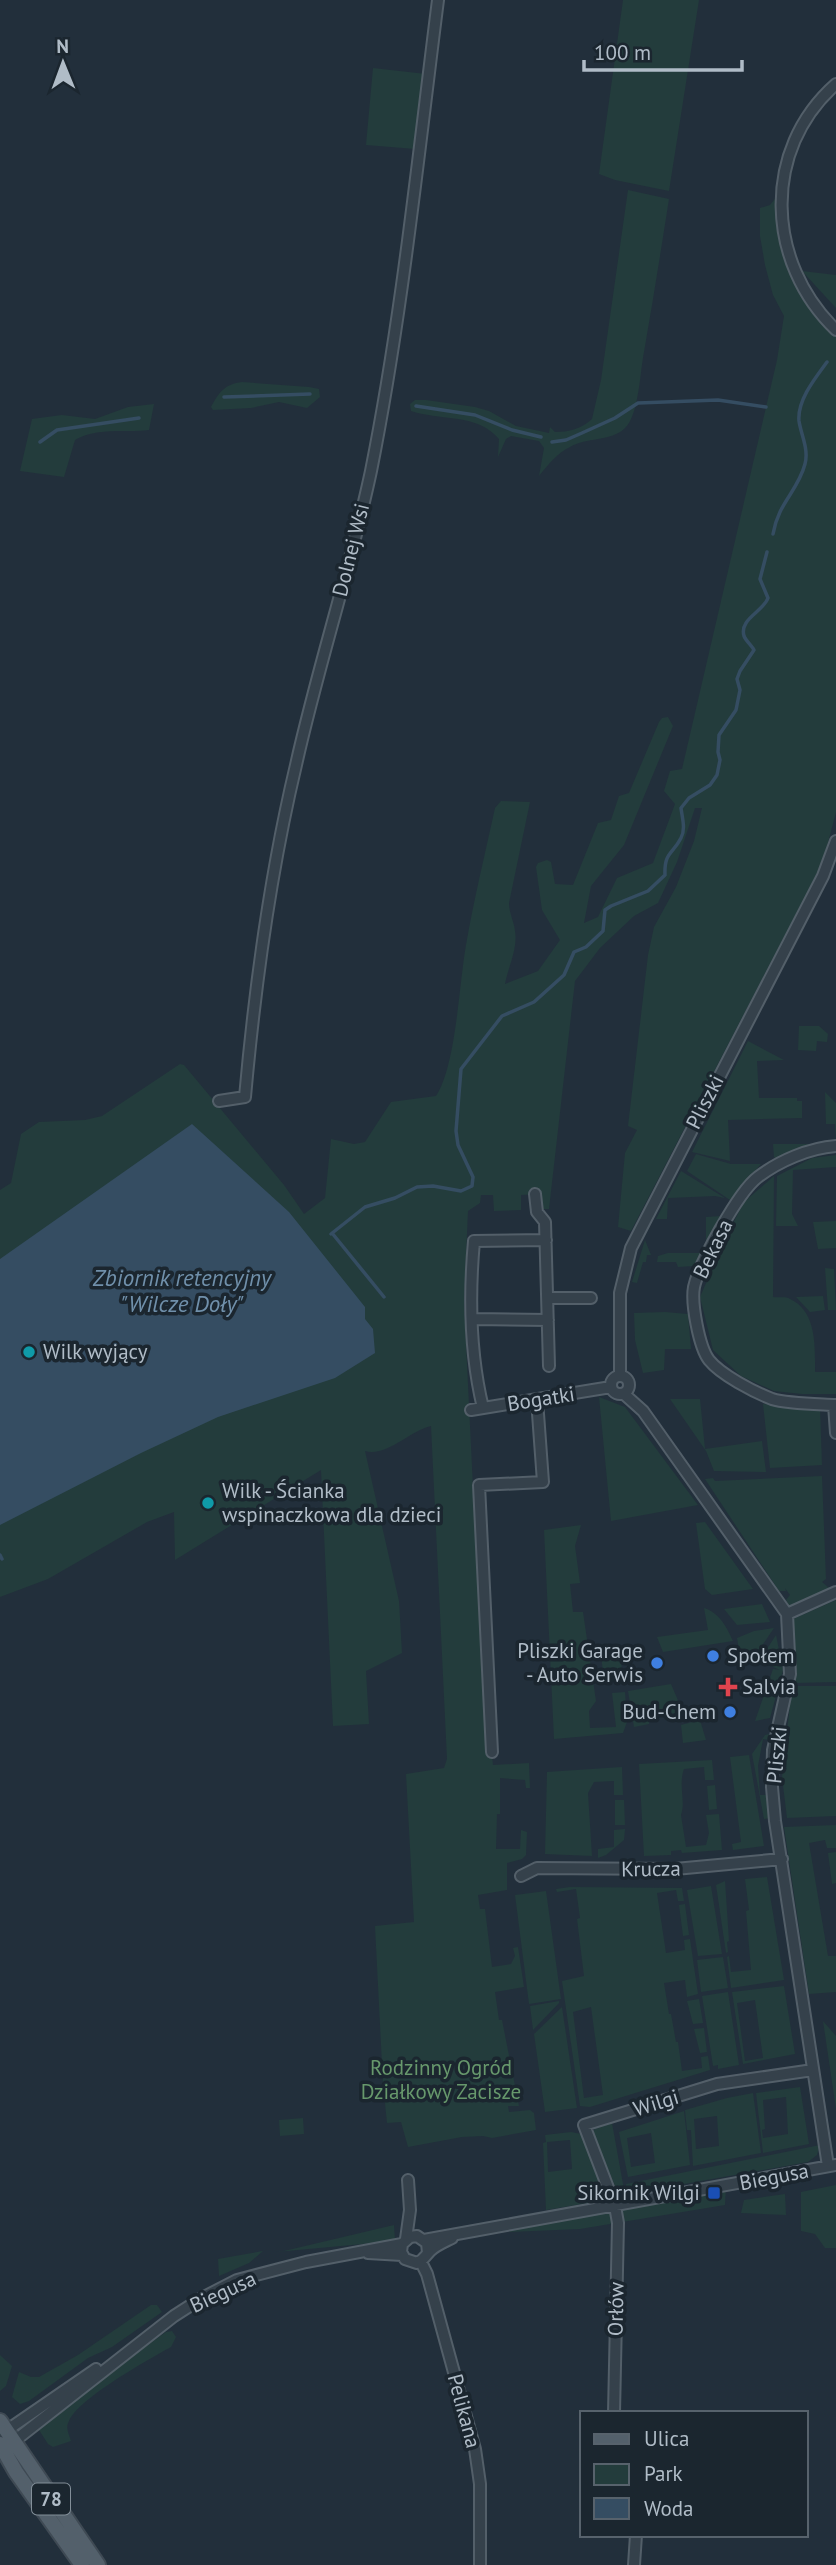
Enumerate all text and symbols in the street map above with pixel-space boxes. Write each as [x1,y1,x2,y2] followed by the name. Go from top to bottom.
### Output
[28,28,98,98] north arrow
[584,28,742,72] scale bar
[56,34,69,58] text: N
[594,39,651,66] text: 100 m
[326,500,375,599] street label: Dolnej Wsi
[679,1070,730,1133] street label: Pliszki
[687,1215,738,1283] street label: Bekasa
[92,1263,273,1318] water label: Zbiornik retencyjny "Wilcze Doły"
[43,1338,148,1365] place label: Wilk wyjący
[21,1344,37,1360] marker: Wilk wyjący
[505,1380,577,1417] street label: Bogatki
[222,1477,441,1528] place label: Wilk - Ścianka wspinaczkowa dla dzieci
[200,1495,216,1511] marker: Wilk - Ścianka wspinaczkowa dla dzieci
[517,1637,643,1688] place label: Pliszki Garage - Auto Serwis
[727,1642,795,1669] place label: Społem
[705,1648,721,1664] marker: Społem
[649,1655,665,1671] marker: Pliszki Garage - Auto Serwis
[742,1673,796,1700] place label: Salvia
[720,1679,736,1695] marker: Salvia
[622,1698,716,1725] place label: Bud-Chem
[722,1704,738,1720] marker: Bud-Chem
[760,1725,793,1785] street label: Pliszki
[621,1854,681,1883] street label: Krucza
[361,2054,521,2105] park label: Rodzinny Ogród Działkowy Zacisze
[630,2083,682,2122] street label: Wilgi
[737,2157,811,2196] street label: Biegusa
[577,2179,700,2206] place label: Sikornik Wilgi
[706,2185,722,2201] marker: Sikornik Wilgi
[185,2264,260,2319] street label: Biegusa
[602,2281,629,2336] street label: Orłów
[442,2371,487,2451] street label: Pelikana
[580,2411,808,2537] legend
[644,2425,689,2452] text: Ulica
[644,2460,683,2487] text: Park
[32,2484,70,2514] road number: 78
[644,2495,693,2522] text: Woda

